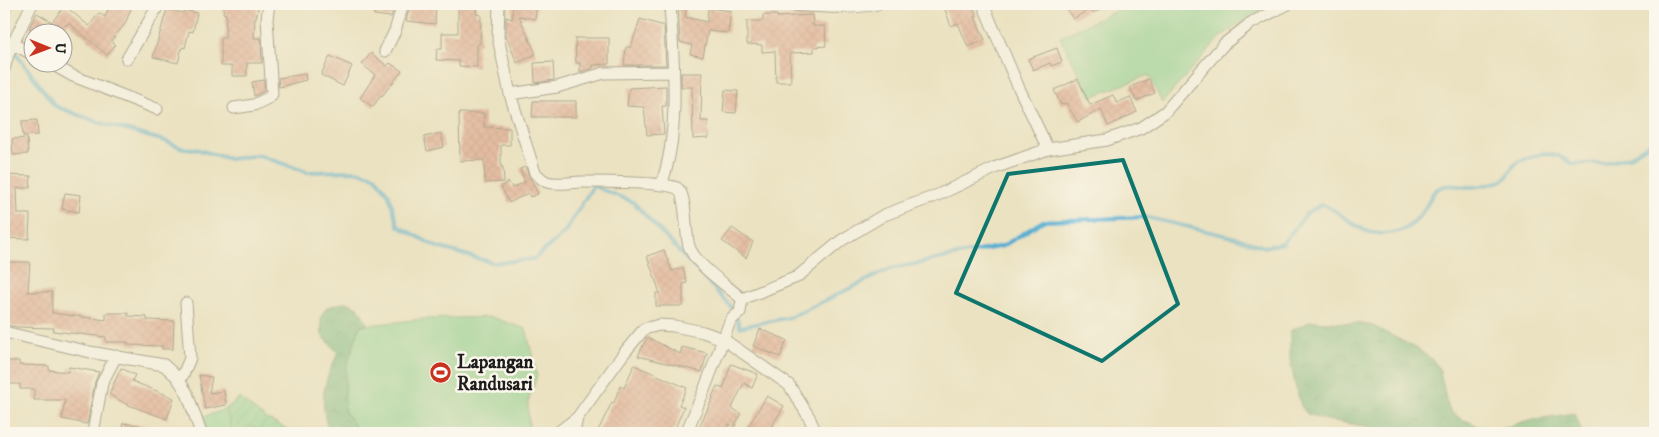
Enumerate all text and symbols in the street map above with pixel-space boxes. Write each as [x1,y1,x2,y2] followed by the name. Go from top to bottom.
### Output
[22,22,72,72] north arrow
[51,43,69,54] text: U
[457,351,535,396] place label: Lapangan Randusari
[429,360,453,384] sports icon: Lapangan Randusari

